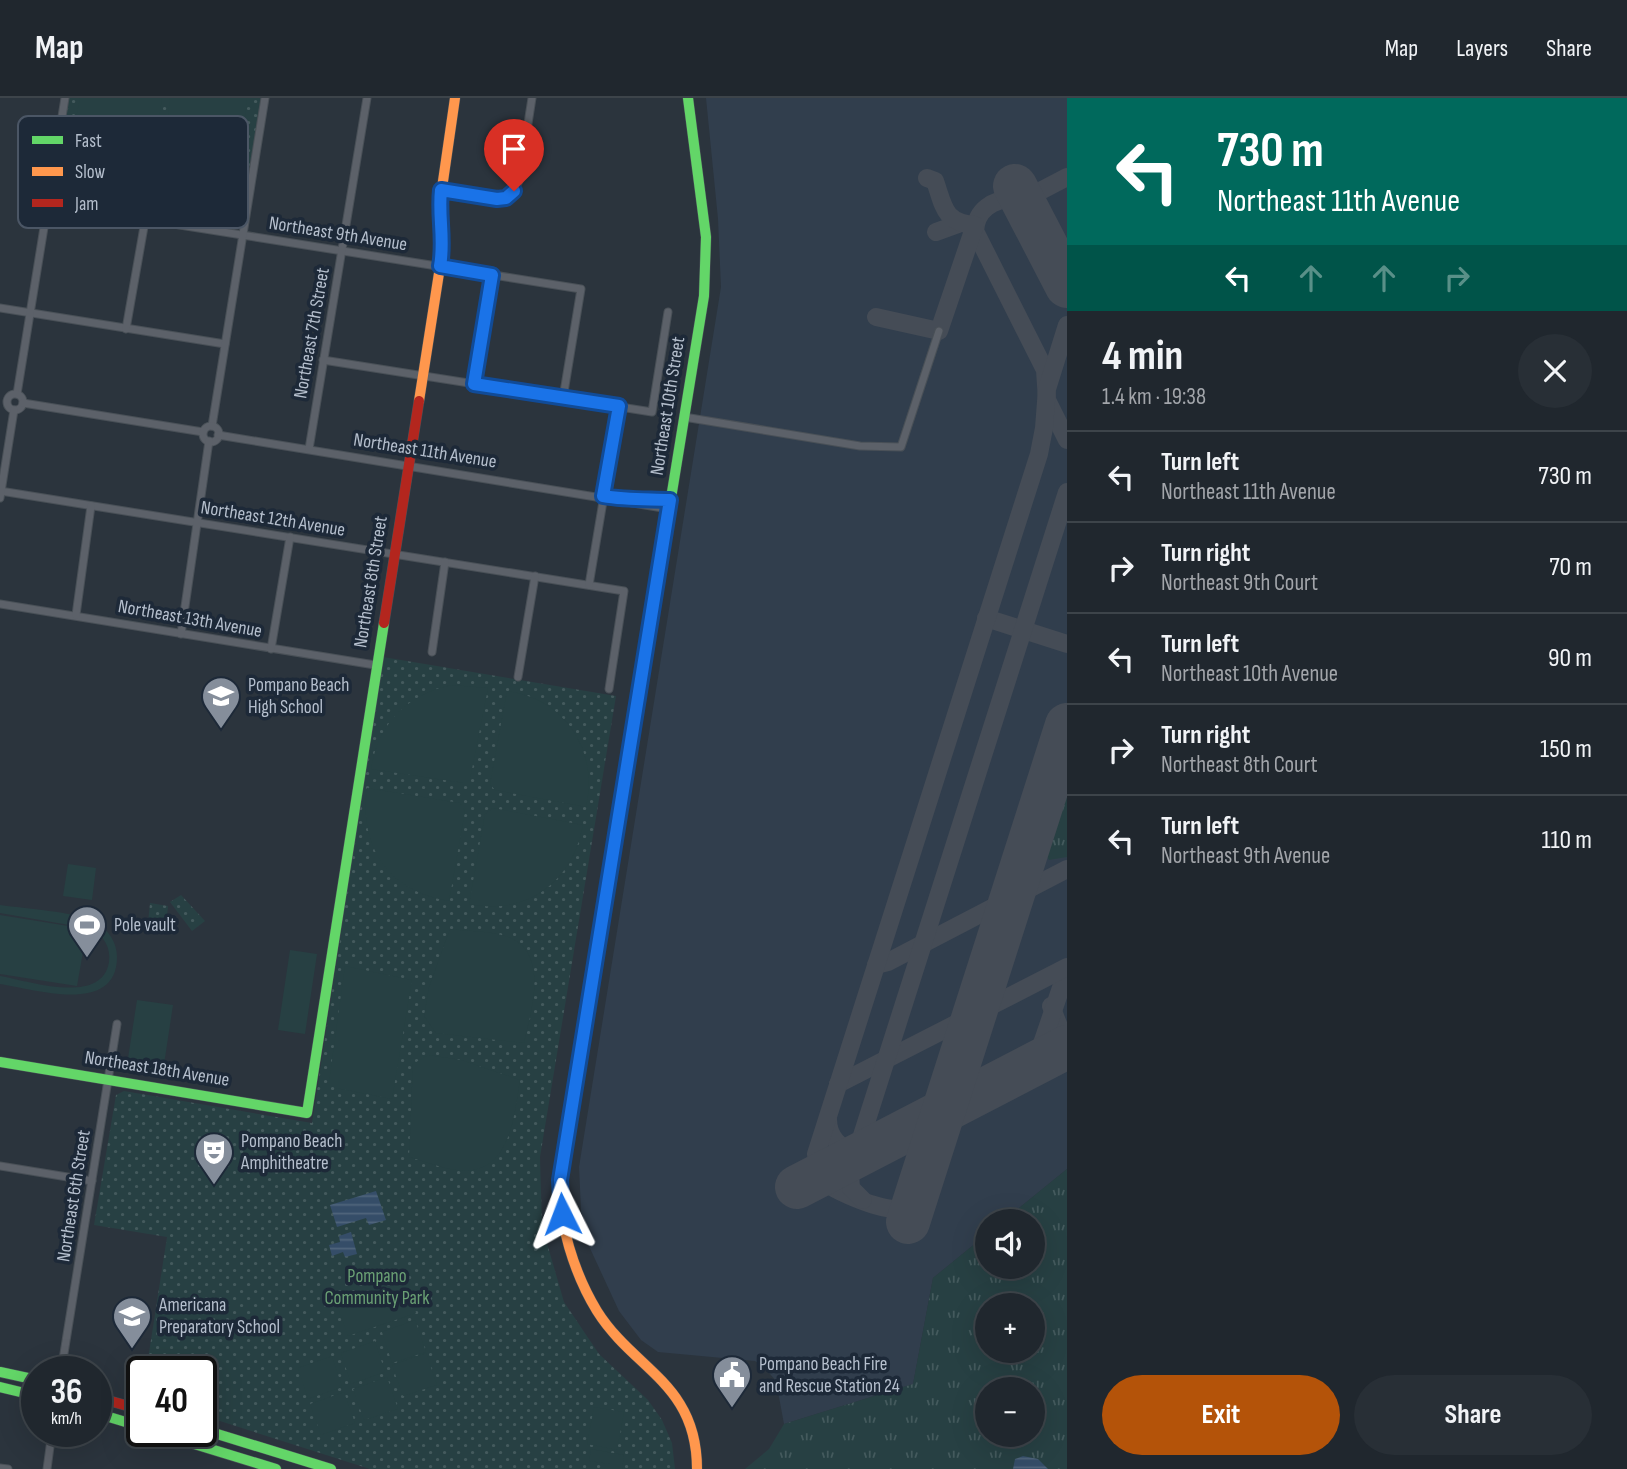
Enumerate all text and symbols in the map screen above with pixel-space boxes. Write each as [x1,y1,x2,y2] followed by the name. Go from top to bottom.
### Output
[35,28,84,68] text: Map
[1385,34,1418,63] text: Map
[1456,34,1508,63] text: Layers
[1546,34,1592,63] text: Share
[18,116,248,228] legend
[484,119,544,191] pin
[1217,122,1324,181] text: 730 m
[1102,126,1193,217] icon: left
[75,130,102,153] text: Fast
[495,130,533,168] icon: arrive
[75,161,105,184] text: Slow
[1217,182,1460,221] text: Northeast 11th Avenue
[74,193,98,216] text: Jam
[267,212,409,256] street label: Northeast 9th Avenue
[1219,259,1257,297] icon: left
[1292,259,1330,297] icon: ahead
[1365,259,1403,297] icon: ahead
[1438,259,1476,297] icon: right
[289,266,335,400] street label: Northeast 7th Street
[1102,331,1183,382] text: 4 min
[1518,334,1592,408] button: close
[646,335,690,477] street label: Northeast 10th Street
[1102,383,1206,411] text: 1.4 km · 19:38
[352,428,498,474] street label: Northeast 11th Avenue
[1161,447,1239,478] text: Turn left
[1102,458,1140,496] icon: left
[1538,461,1592,492] text: 730 m
[1161,478,1336,506] text: Northeast 11th Avenue
[199,496,347,542] street label: Northeast 12th Avenue
[349,514,393,650] street label: Northeast 8th Street
[1161,538,1250,569] text: Turn right
[1102,549,1140,587] icon: right
[1549,552,1592,583] text: 70 m
[1161,569,1318,597] text: Northeast 9th Court
[116,595,264,643] street label: Northeast 13th Avenue
[1161,629,1239,660] text: Turn left
[1102,640,1140,678] icon: left
[1548,643,1592,674] text: 90 m
[1161,660,1338,688] text: Northeast 10th Avenue
[248,674,349,719] place label: Pompano Beach High School
[200,675,242,730] school or university icon: Pompano Beach High School
[1161,720,1250,751] text: Turn right
[1102,731,1140,769] icon: right
[1540,734,1592,765] text: 150 m
[1161,751,1318,779] text: Northeast 8th Court
[1161,811,1239,842] text: Turn left
[1102,822,1140,860] icon: left
[1541,825,1592,856] text: 110 m
[1161,842,1330,870] text: Northeast 9th Avenue
[66,904,108,959] sports icon: Pole vault
[114,914,176,937] place label: Pole vault
[83,1046,231,1092] street label: Northeast 18th Avenue
[52,1128,96,1264] street label: Northeast 6th Street
[240,1130,342,1175] place label: Pompano Beach Amphitheatre
[193,1131,235,1186] theatre icon: Pompano Beach Amphitheatre
[525,1177,599,1251] position arrow
[975,1209,1045,1447] map controls
[975,1209,1045,1279] button: sound
[325,1265,430,1310] park label: Pompano Community Park
[975,1293,1045,1363] button: +
[158,1294,280,1339] place label: Americana Preparatory School
[111,1295,153,1350] school or university icon: Americana Preparatory School
[759,1353,900,1398] place label: Pompano Beach Fire and Rescue Station 24
[711,1354,753,1409] public building icon: Pompano Beach Fire and Rescue Station 24
[126,1356,217,1447] speed limit sign: 40
[50,1371,83,1414] text: 36
[1102,1375,1340,1455] button: Exit
[1354,1375,1592,1455] button: Share
[975,1377,1045,1447] button: −
[51,1408,82,1429] text: km/h

